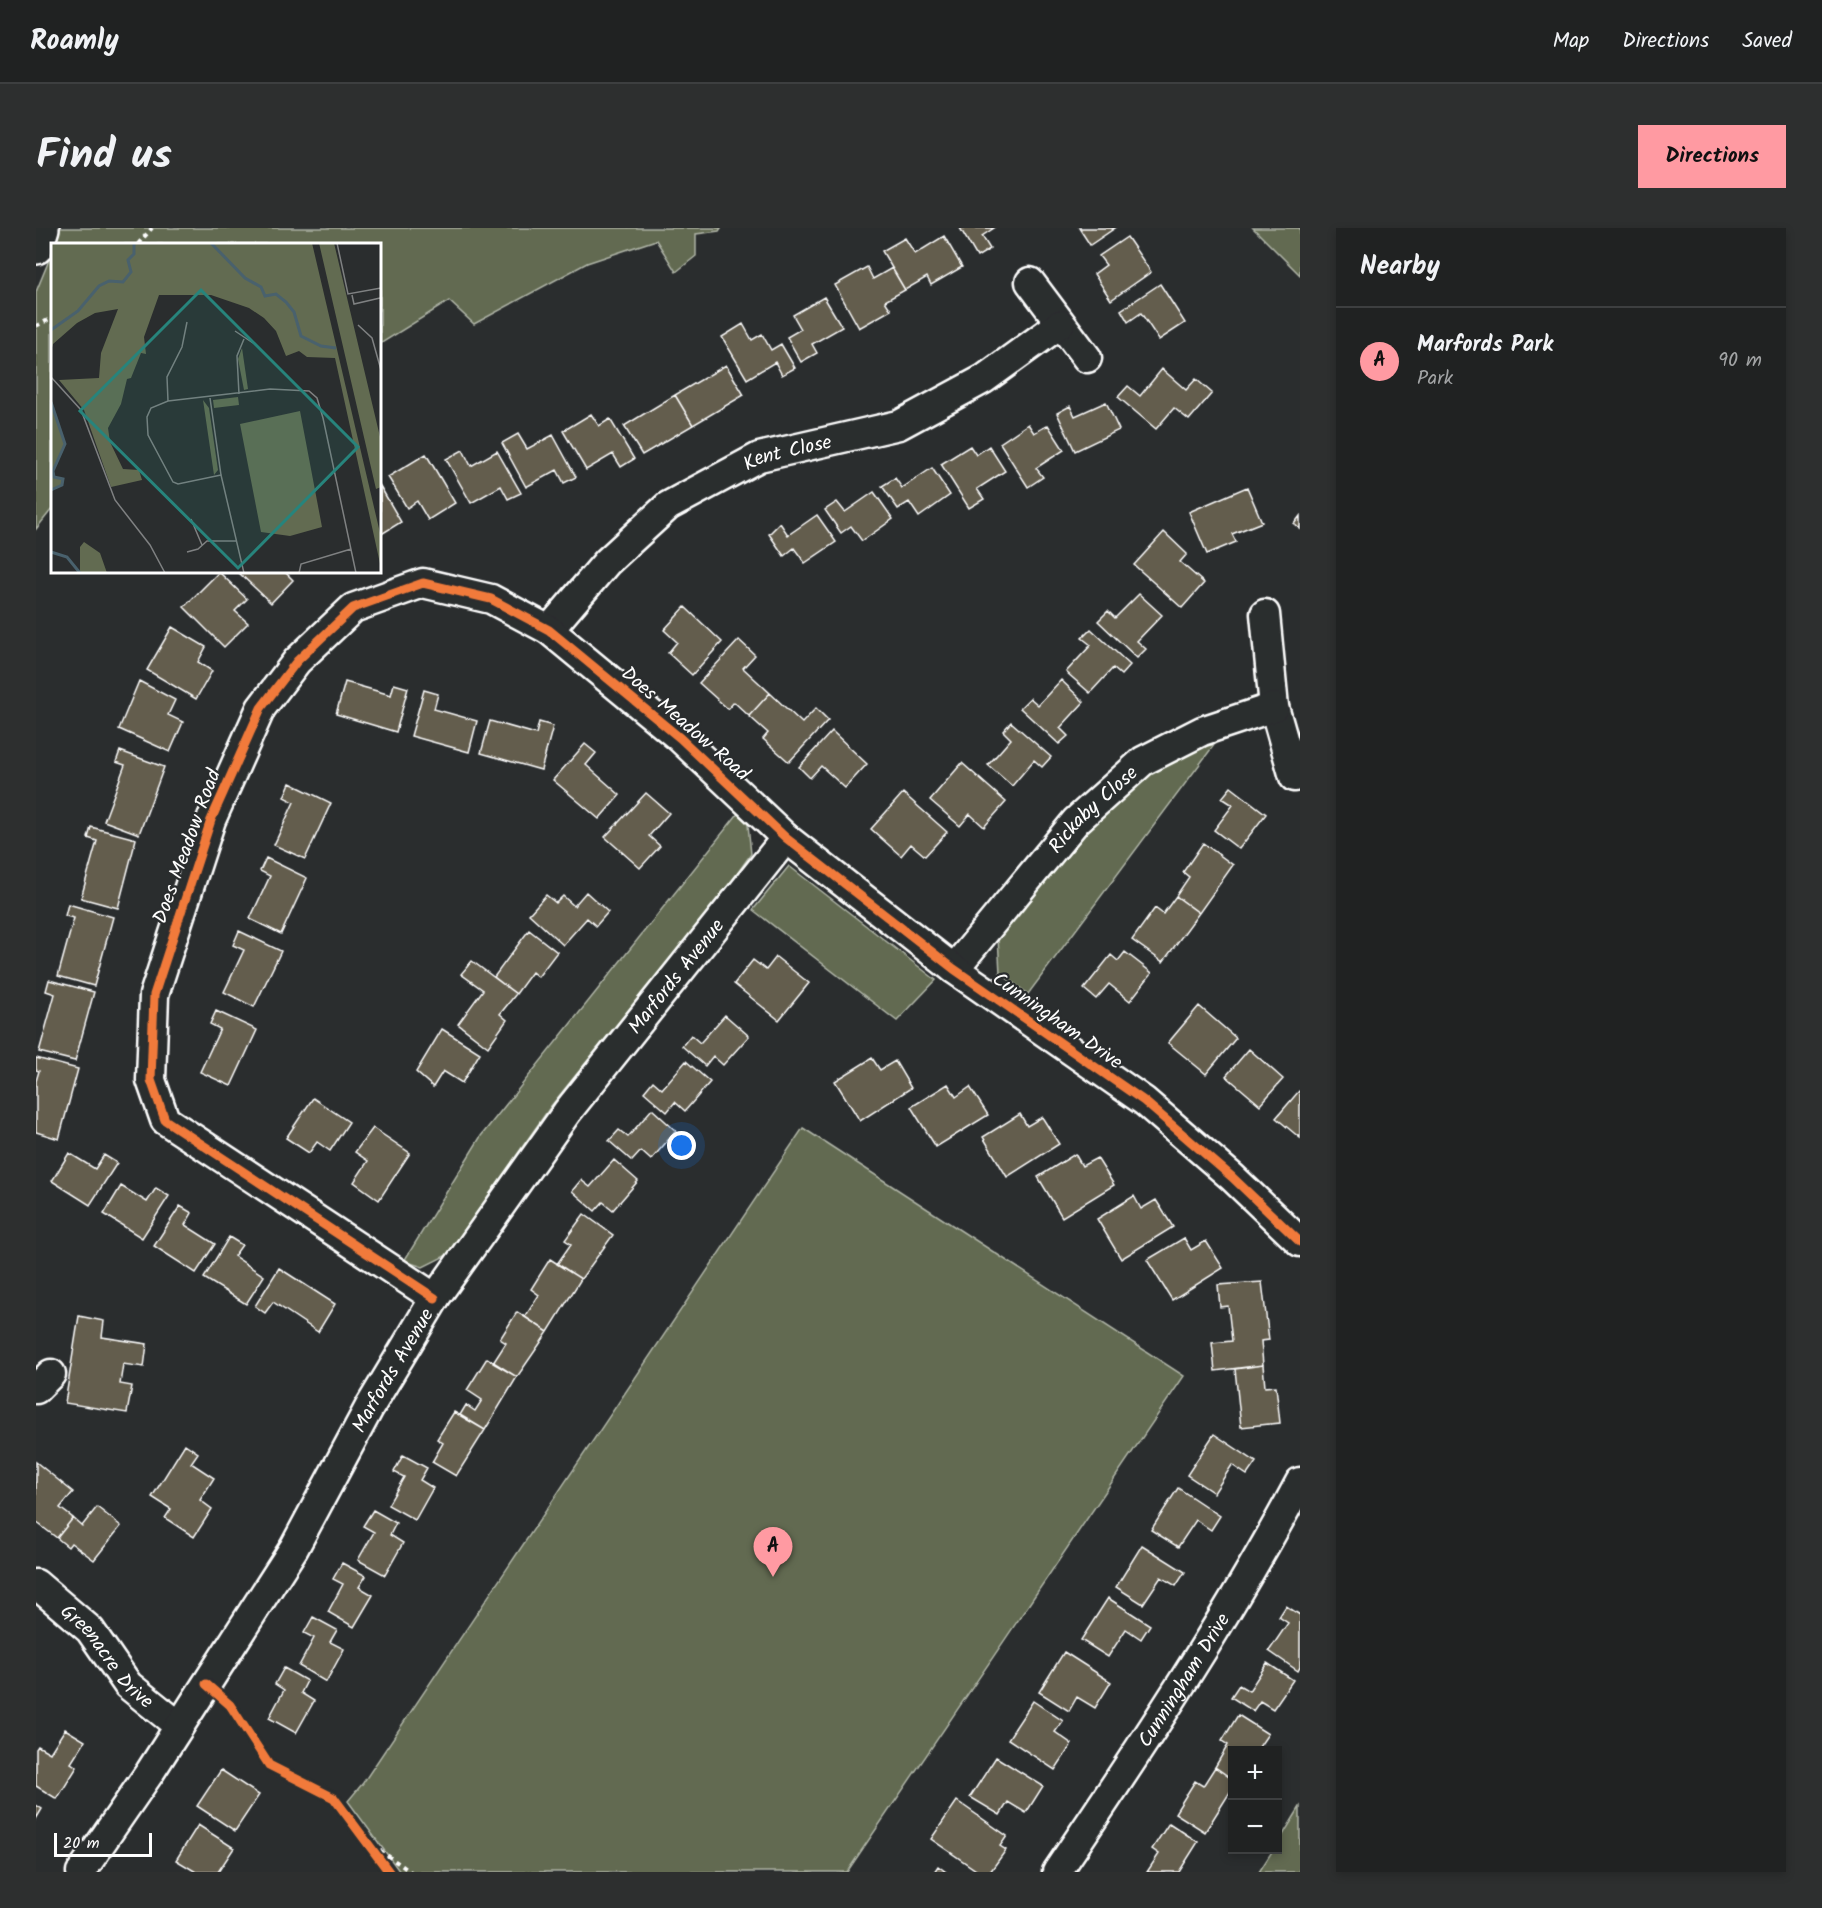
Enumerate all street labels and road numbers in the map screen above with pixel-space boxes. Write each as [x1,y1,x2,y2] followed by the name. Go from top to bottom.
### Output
[737,427,835,481] street label: Kent Close
[613,659,757,790] street label: Does Meadow Road
[1041,759,1146,861] street label: Rickaby Close
[145,764,231,928] street label: Does Meadow Road
[621,912,734,1042] street label: Marfords Avenue
[985,964,1129,1079] street label: Cunningham Drive
[344,1303,443,1439] street label: Marfords Avenue
[52,1597,160,1718] street label: Greenacre Drive
[1130,1607,1240,1755] street label: Cunningham Drive

